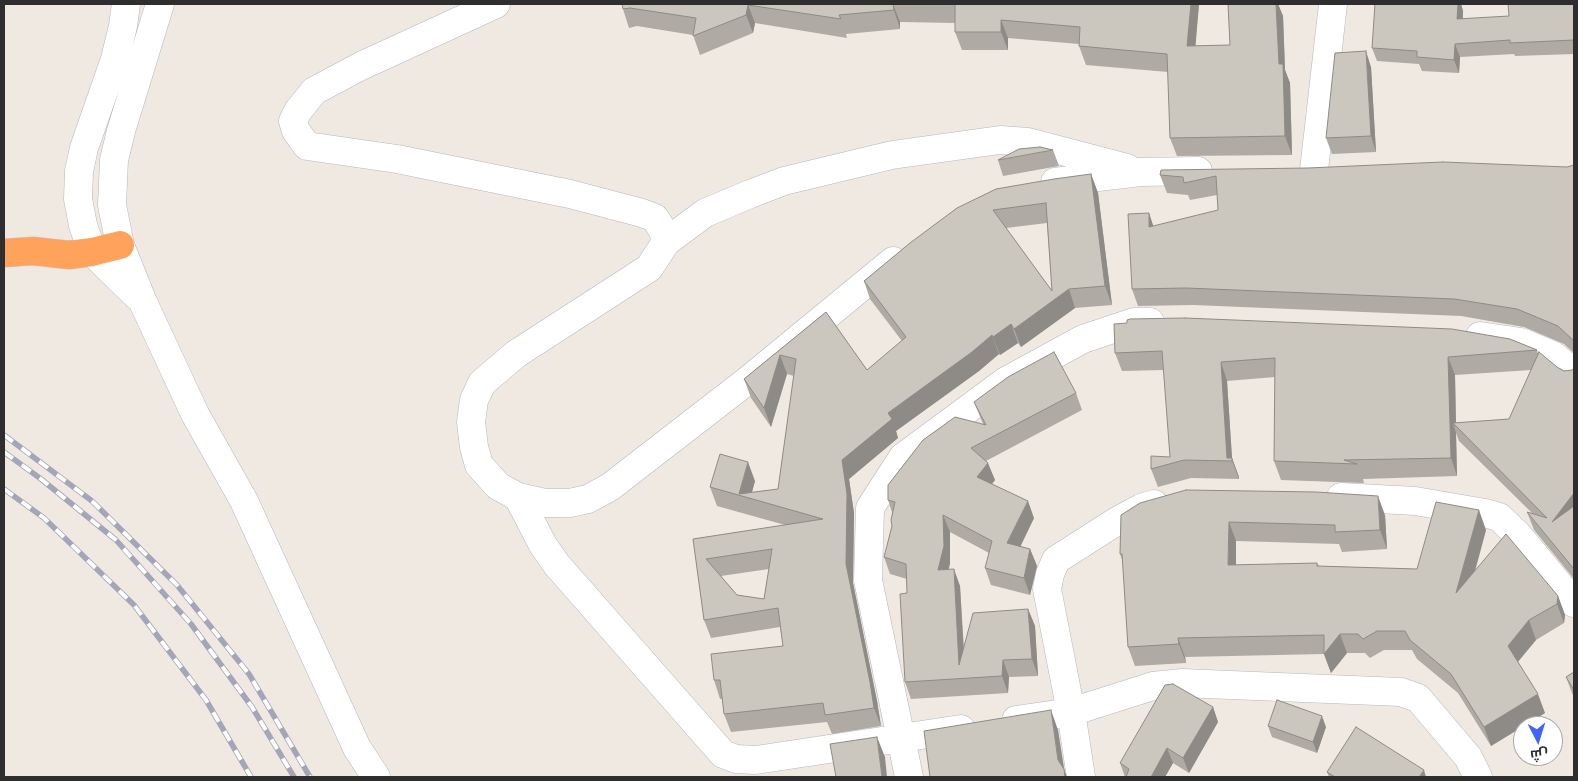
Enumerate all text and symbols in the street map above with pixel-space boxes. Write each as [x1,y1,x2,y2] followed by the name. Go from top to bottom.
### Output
[1513,716,1563,766] north arrow
[1530,746,1549,765] text: ش

